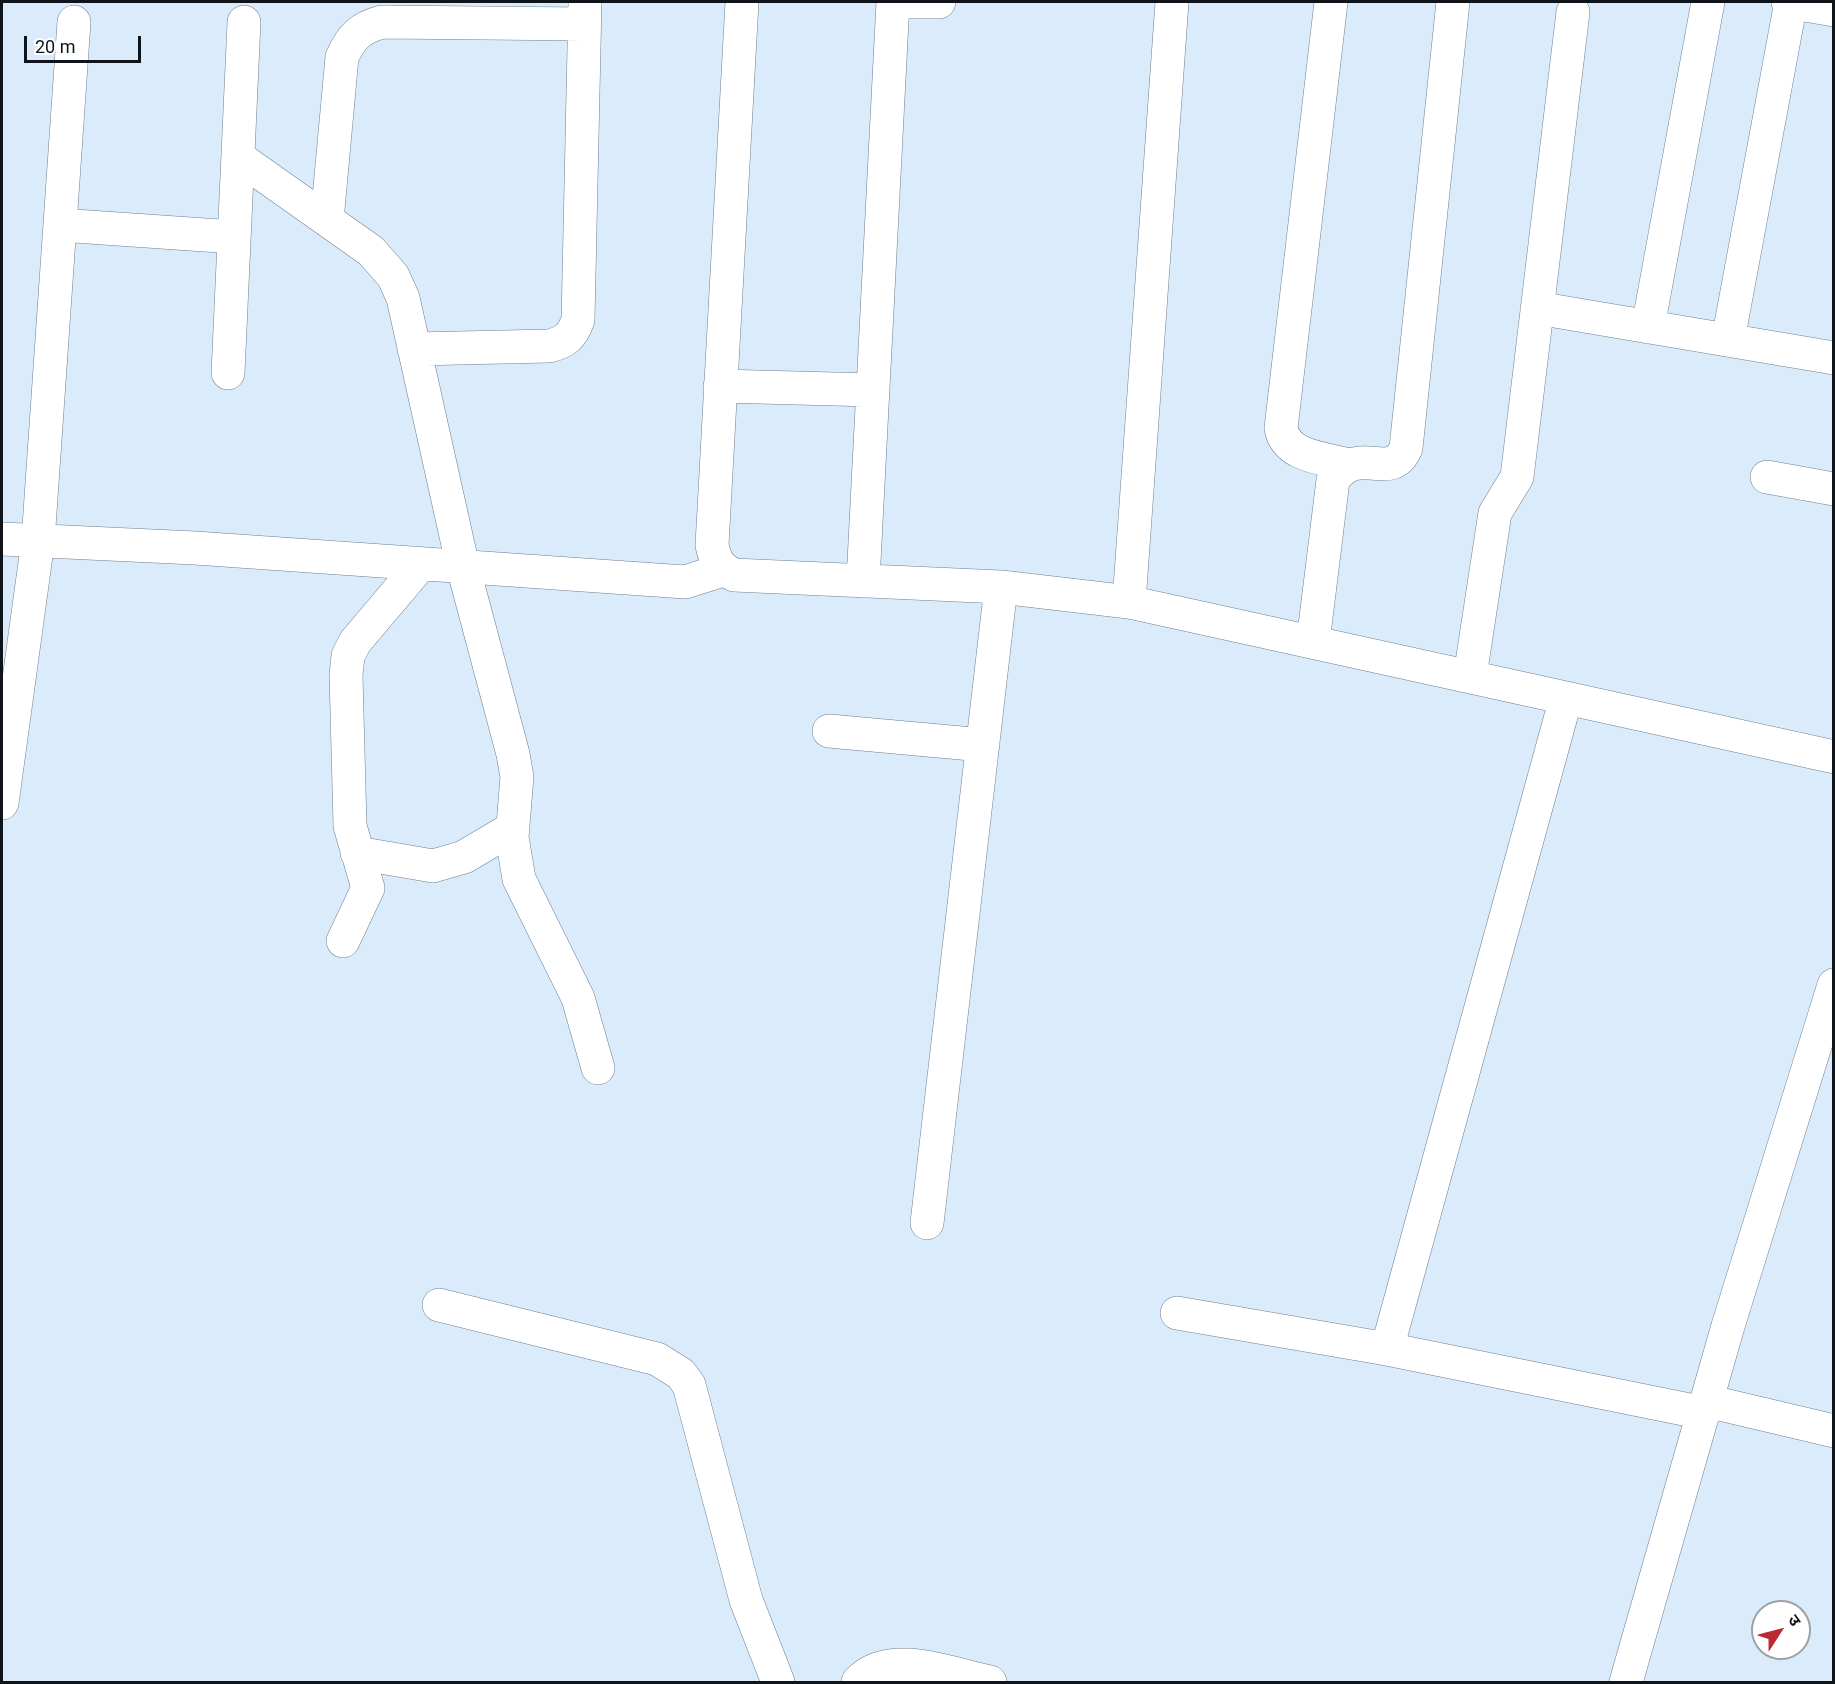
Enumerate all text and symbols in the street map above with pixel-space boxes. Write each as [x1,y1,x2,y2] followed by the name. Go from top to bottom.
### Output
[27,24,144,62] scale bar
[35,36,75,57] text: 20 m
[1751,1600,1811,1660] north arrow
[1784,1611,1805,1630] text: उ

